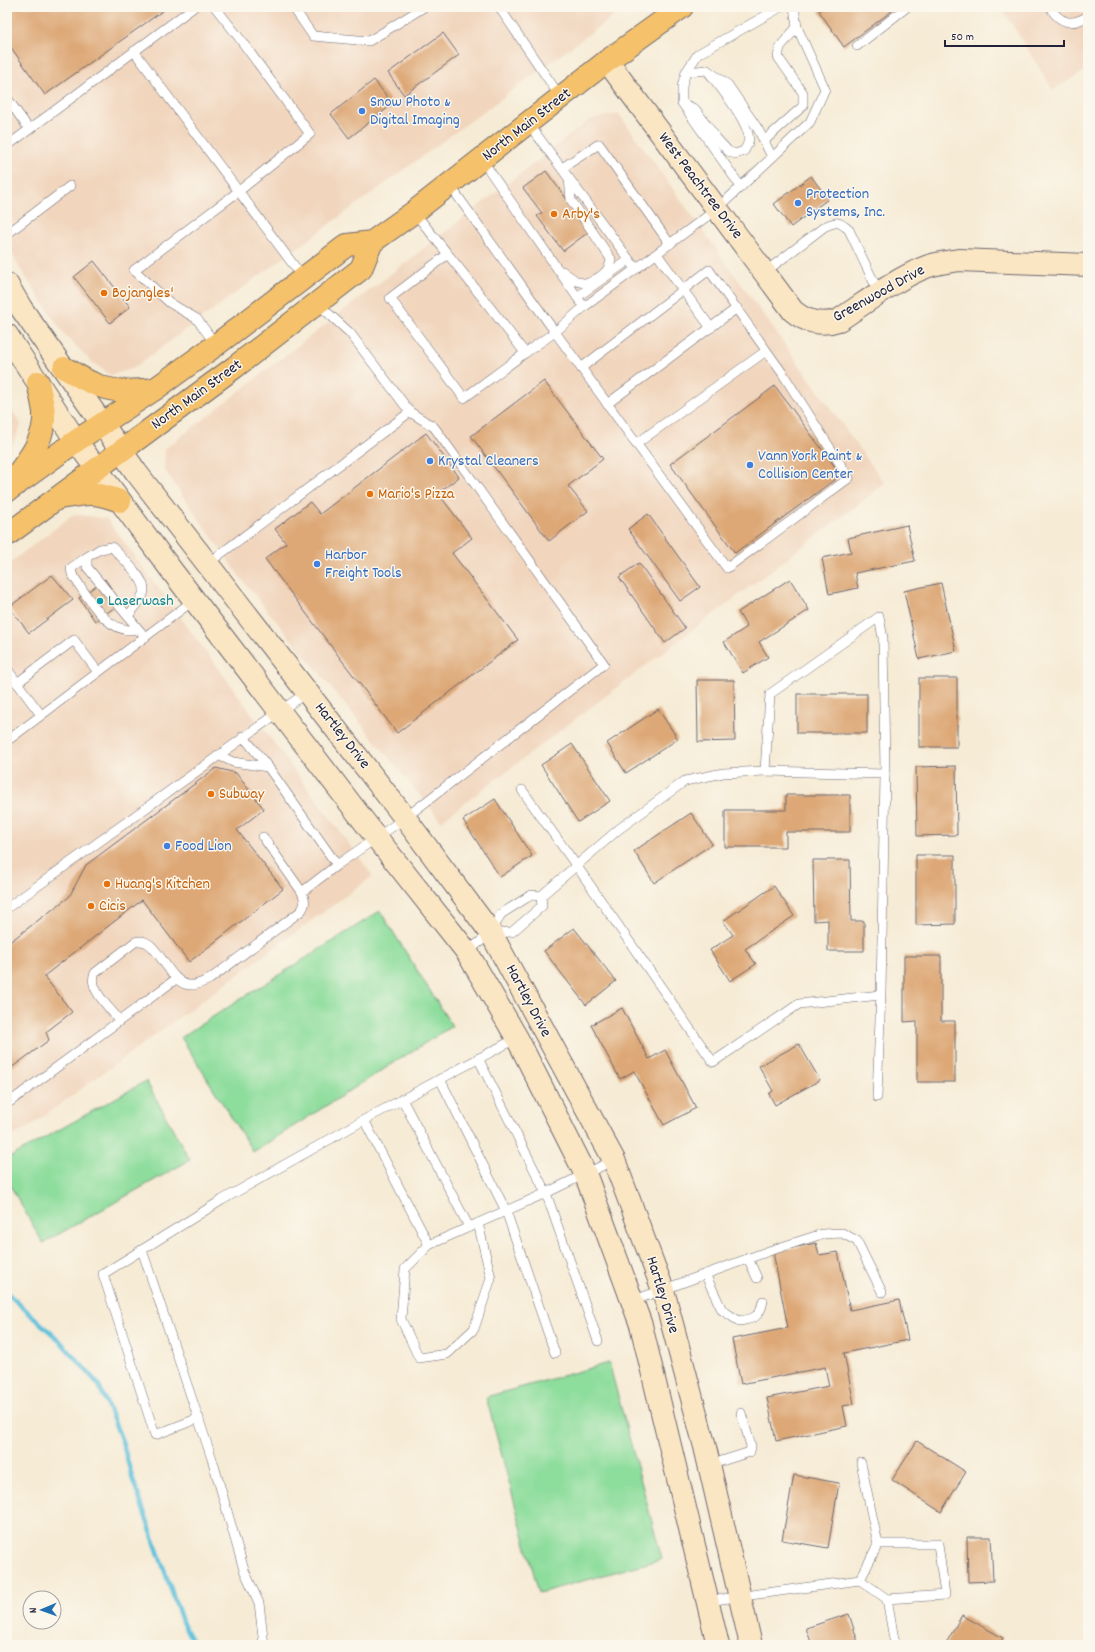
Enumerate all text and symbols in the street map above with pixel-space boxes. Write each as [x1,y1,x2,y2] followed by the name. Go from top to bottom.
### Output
[945,22,1064,48] scale bar
[951,29,974,46] text: 50 m
[478,83,577,167] street label: North Main Street
[370,91,460,132] place label: Snow Photo & Digital Imaging
[357,106,367,116] marker: Snow Photo & Digital Imaging
[652,128,748,244] street label: West Peachtree Drive
[806,183,885,224] place label: Protection Systems, Inc.
[793,198,803,208] marker: Protection Systems, Inc.
[562,203,600,226] place label: Arby's
[549,209,559,219] marker: Arby's
[829,259,929,329] street label: Greenwood Drive
[112,282,174,305] place label: Bojangles'
[99,288,109,298] marker: Bojangles'
[147,354,247,436] street label: North Main Street
[758,445,862,486] place label: Vann York Paint & Collision Center
[438,450,539,473] place label: Krystal Cleaners
[425,456,435,466] marker: Krystal Cleaners
[745,460,755,470] marker: Vann York Paint & Collision Center
[378,483,455,506] place label: Mario's Pizza
[365,489,375,499] marker: Mario's Pizza
[325,544,402,585] place label: Harbor Freight Tools
[312,559,322,569] marker: Harbor Freight Tools
[108,590,174,613] place label: Laserwash
[95,596,105,606] marker: Laserwash
[309,698,375,774] street label: Hartley Drive
[219,783,265,806] place label: Subway
[206,789,216,799] marker: Subway
[175,835,232,858] place label: Food Lion
[162,841,172,851] marker: Food Lion
[115,873,210,896] place label: Huang's Kitchen
[102,879,112,889] marker: Huang's Kitchen
[99,895,126,918] place label: Cicis
[86,901,96,911] marker: Cicis
[499,961,557,1041] street label: Hartley Drive
[639,1254,685,1336] street label: Hartley Drive
[22,1590,62,1630] north arrow
[26,1607,42,1613] text: N

